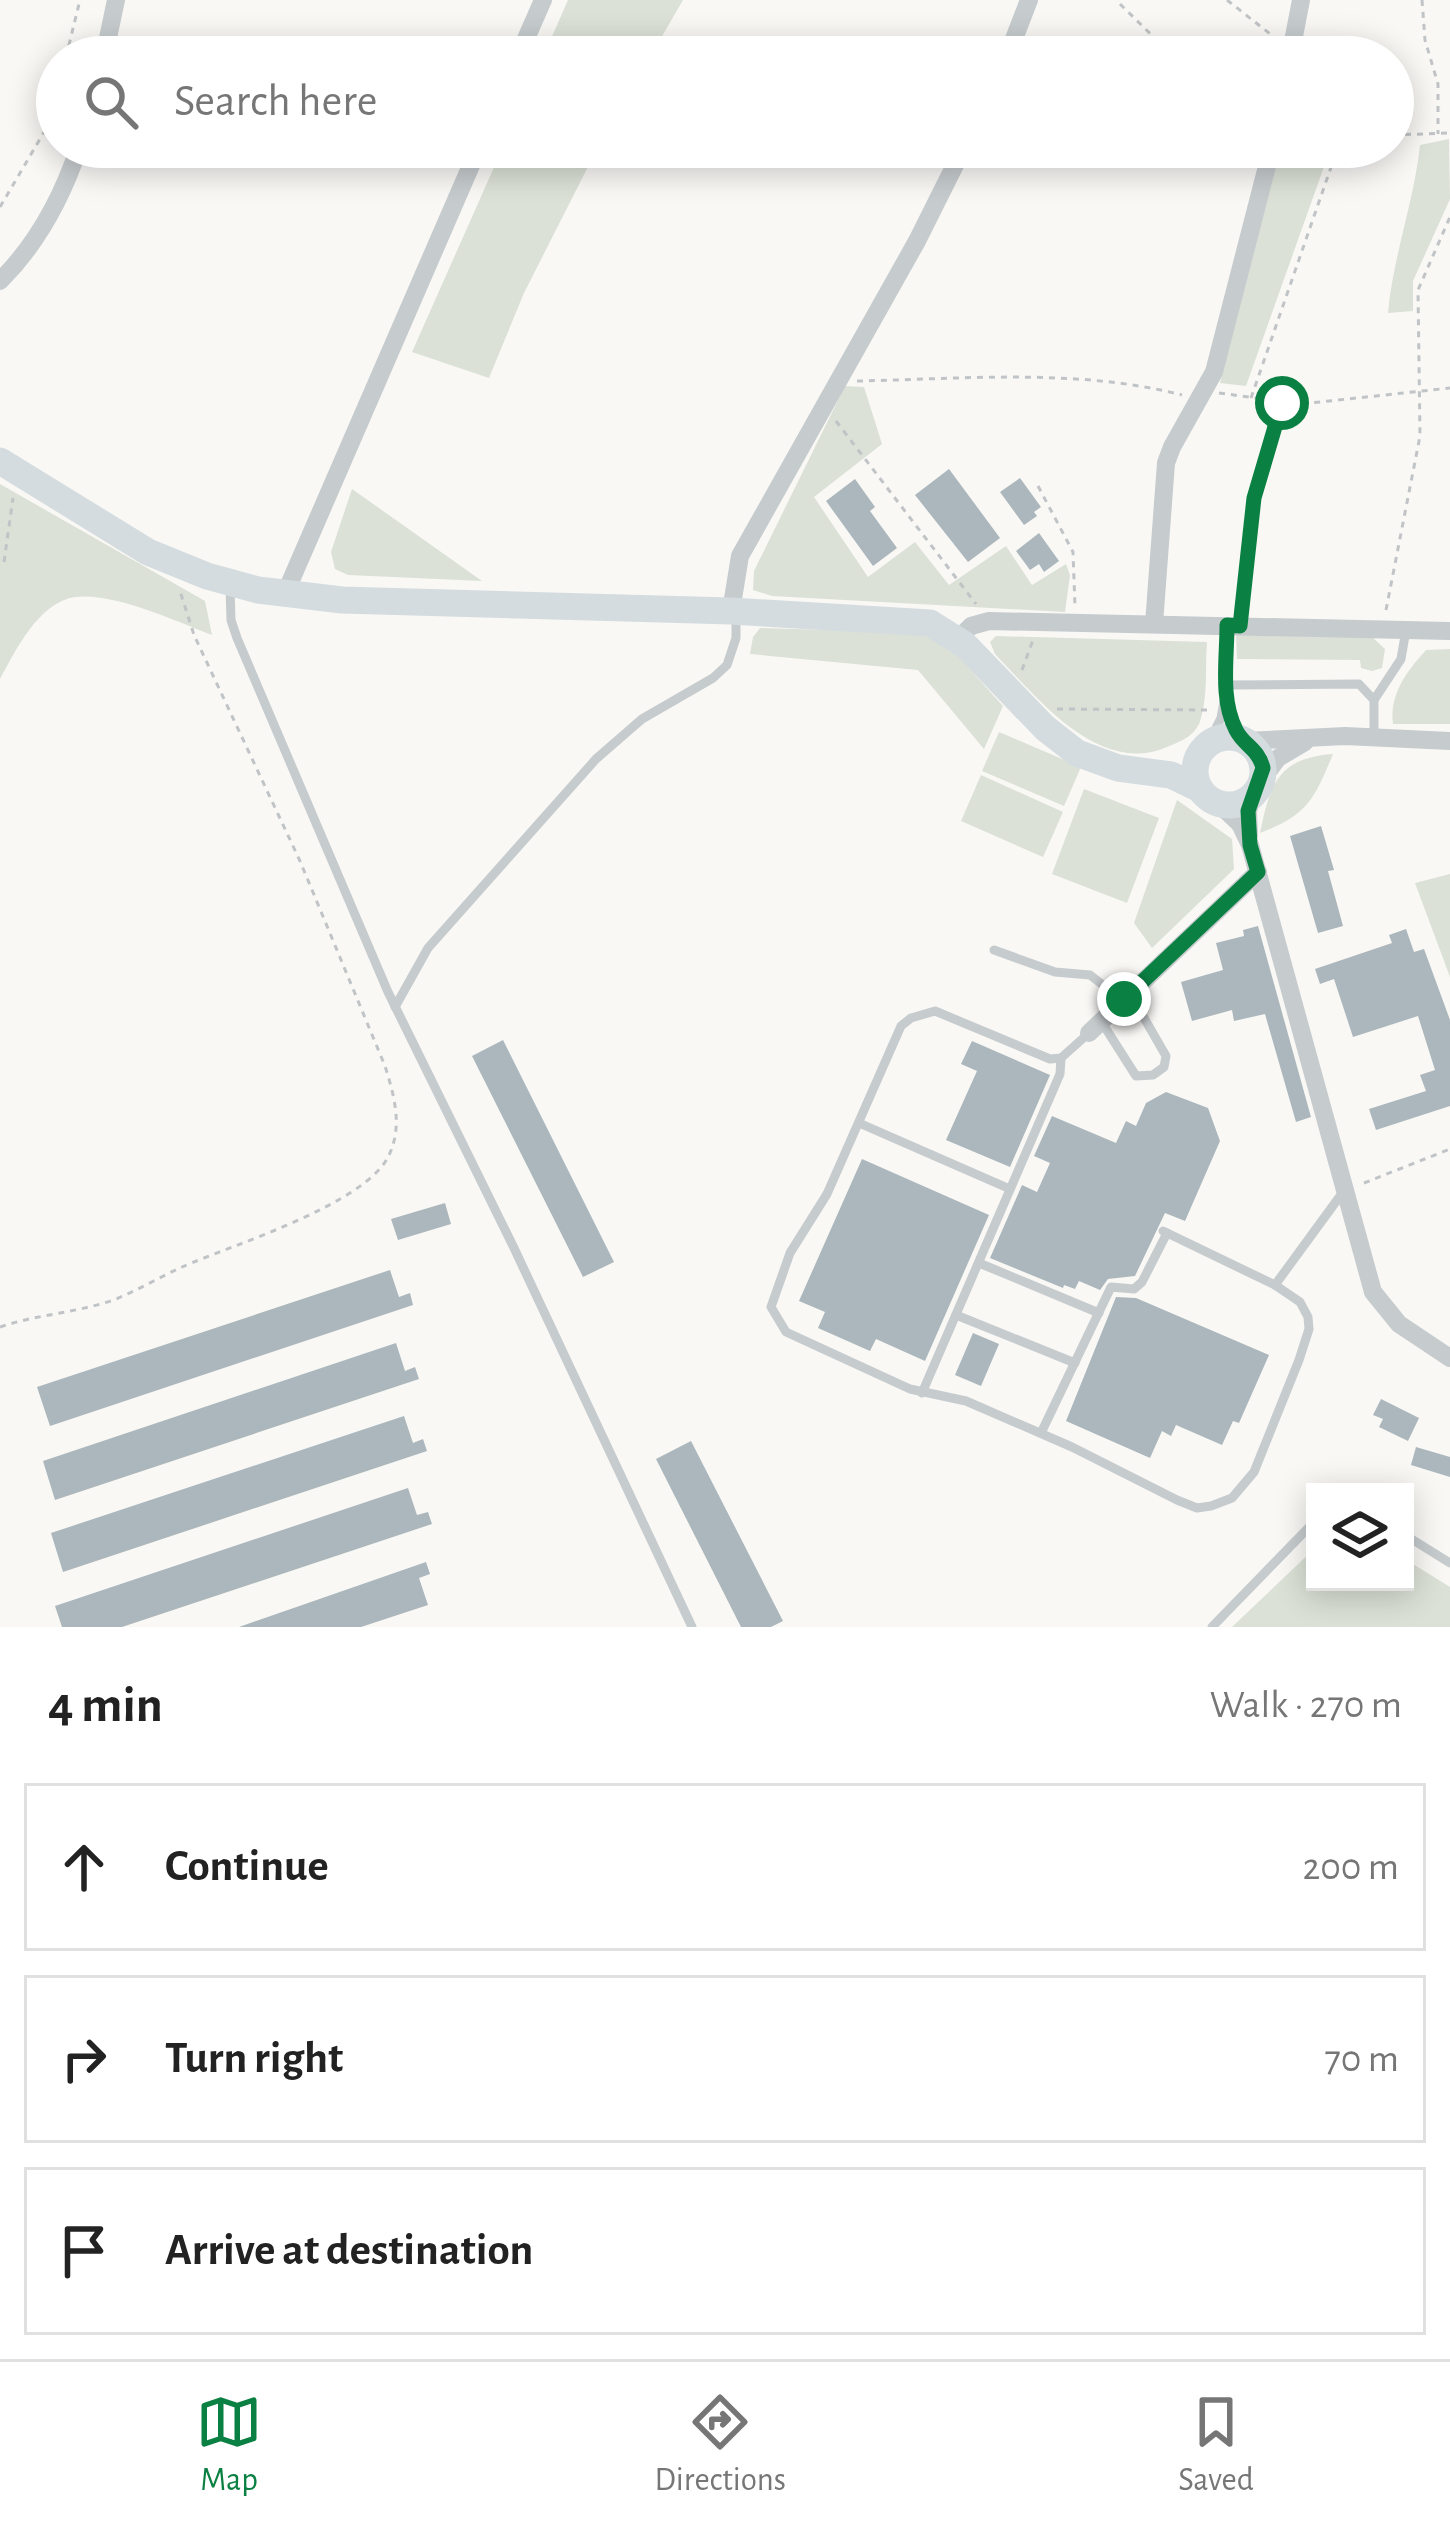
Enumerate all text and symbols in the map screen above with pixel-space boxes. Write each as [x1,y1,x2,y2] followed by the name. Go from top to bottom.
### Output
[36,36,1414,168] search box
[78,69,144,135] icon: search
[174,79,377,124] text: Search here
[1255,376,1309,430] route start
[1097,972,1151,1026] route end
[1306,1483,1414,1591] map controls
[1306,1483,1414,1591] button: layers
[48,1680,163,1731] text: 4 min
[1210,1686,1402,1725] text: Walk · 270 m
[51,1834,117,1900] icon: ahead
[165,1844,329,1889] text: Continue
[1302,1848,1399,1887] text: 200 m
[51,2026,117,2092] icon: right
[165,2036,343,2081] text: Turn right
[1325,2040,1399,2079] text: 70 m
[51,2218,117,2284] icon: arrive
[165,2228,533,2273] text: Arrive at destination
[196,2389,262,2501] tab: Map
[654,2389,786,2501] tab: Directions
[1178,2389,1254,2501] tab: Saved

